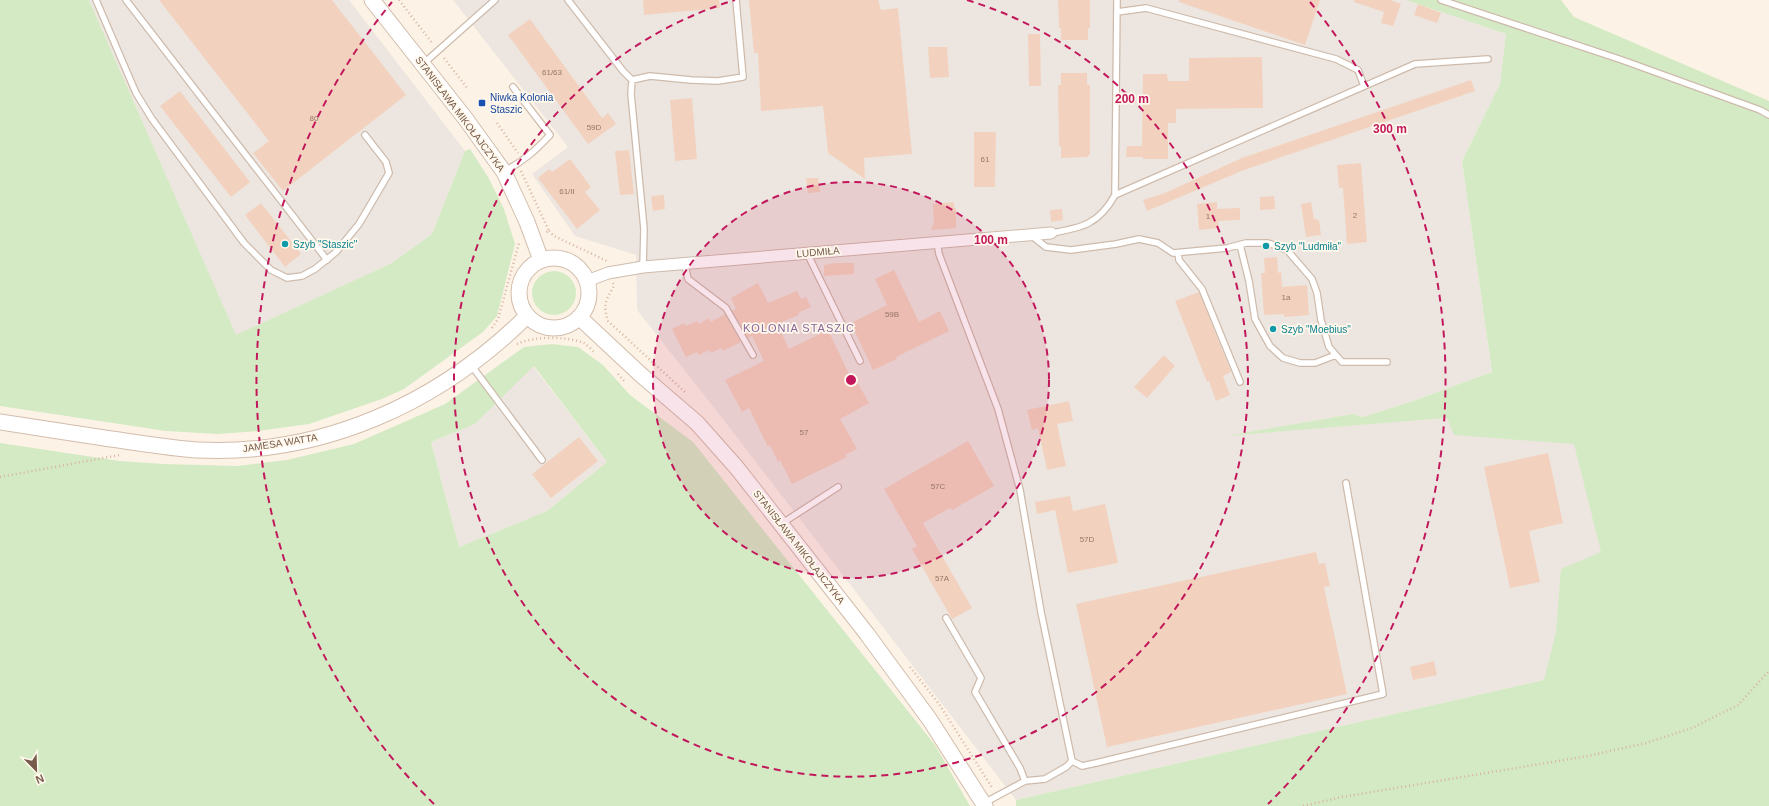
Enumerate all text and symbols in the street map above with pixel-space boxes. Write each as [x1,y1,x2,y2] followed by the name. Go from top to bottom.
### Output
[413,54,507,174] street label: STANISŁAWA MIKOŁAJCZYKA
[542,68,563,77] house number: 61/63
[490,92,554,115] place label: Niwka Kolonia Staszic
[1115,92,1149,106] text: 200 m
[477,98,487,108] marker: Niwka Kolonia Staszic
[310,114,319,123] house number: 80
[1373,122,1407,136] text: 300 m
[587,123,602,132] house number: 59D
[981,155,990,164] house number: 61
[559,187,575,196] house number: 61/II
[1353,211,1358,220] house number: 2
[1206,212,1211,221] house number: 1
[974,233,1008,247] text: 100 m
[280,239,290,249] marker: Szyb "Staszic"
[293,239,358,250] place label: Szyb "Staszic"
[1261,241,1271,251] marker: Szyb "Ludmiła"
[1274,241,1342,252] place label: Szyb "Ludmiła"
[796,245,840,259] street label: LUDMIŁA
[1282,293,1291,302] house number: 1a
[885,310,899,319] house number: 59B
[743,322,855,334] district label: KOLONIA STASZIC
[1268,324,1278,334] marker: Szyb "Moebius"
[1281,324,1351,335] place label: Szyb "Moebius"
[844,373,858,387] centre of rings
[800,428,809,437] house number: 57
[242,432,318,454] street label: JAMESA WATTA
[931,482,946,491] house number: 57C
[751,488,847,606] street label: STANISŁAWA MIKOŁAJCZYKA
[1080,535,1095,544] house number: 57D
[935,574,950,583] house number: 57A
[16,750,56,790] north arrow
[34,772,46,786] text: N

